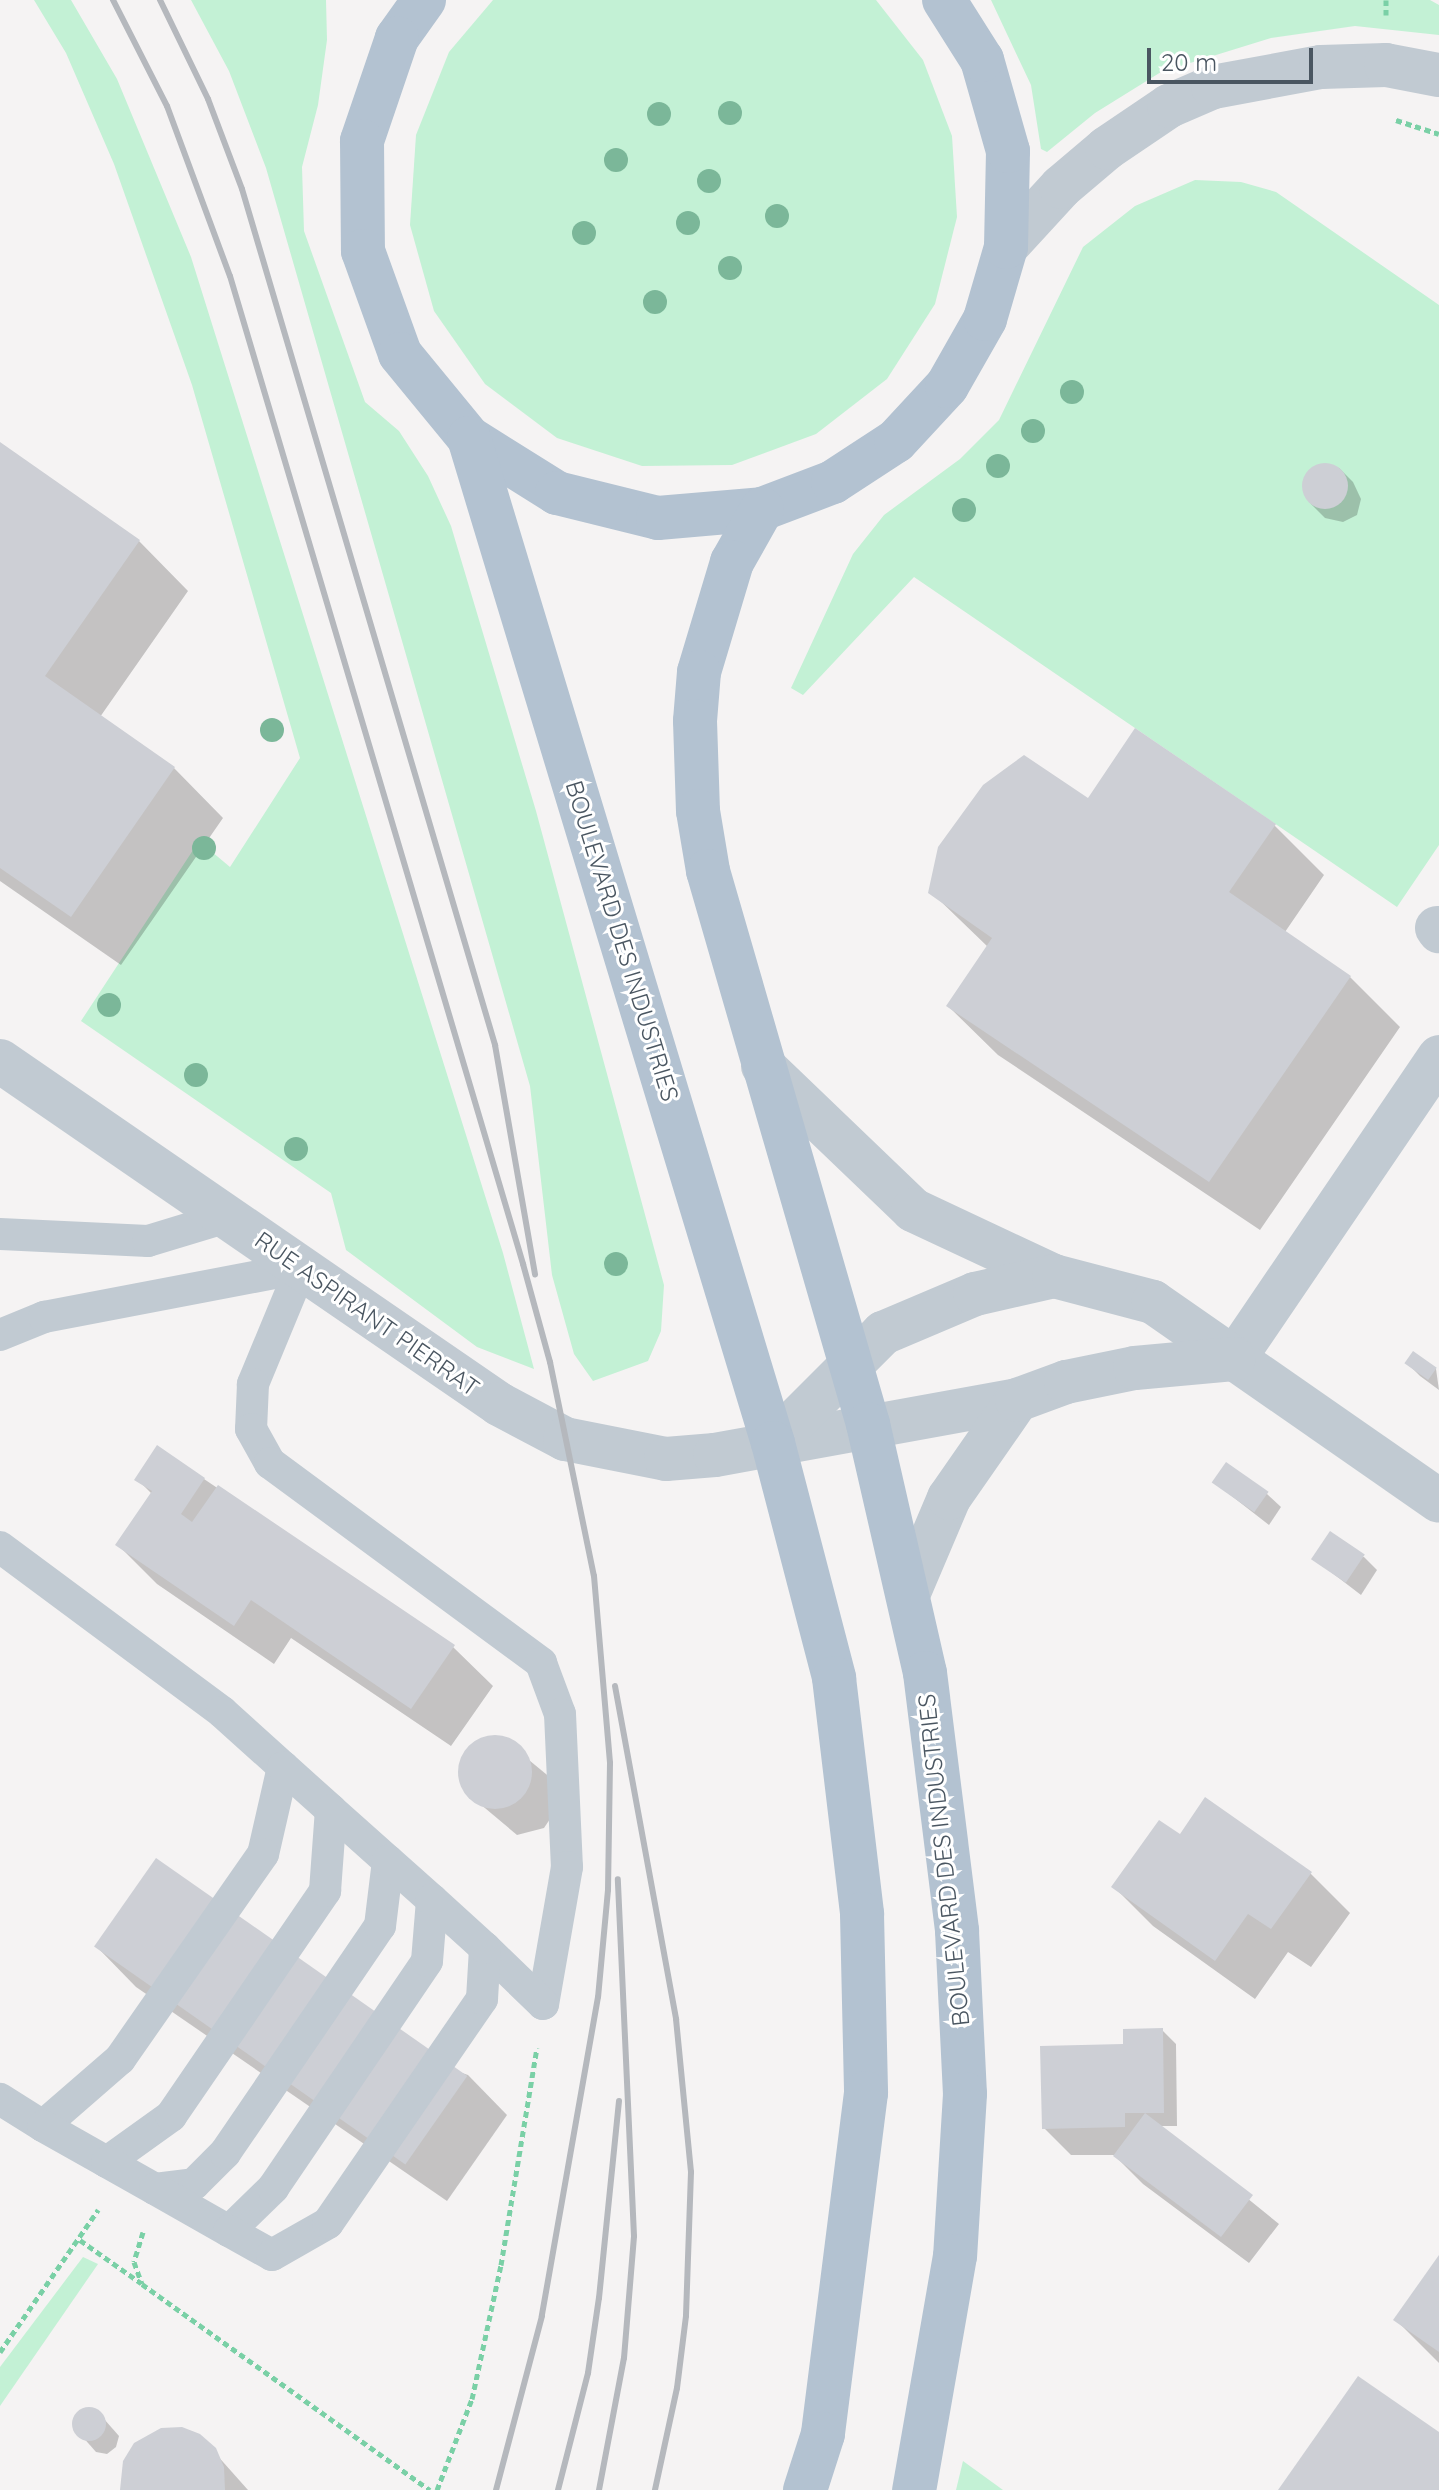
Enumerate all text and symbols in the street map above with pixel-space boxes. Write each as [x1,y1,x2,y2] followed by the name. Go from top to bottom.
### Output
[1151,32,1317,82] scale bar
[1161,47,1217,77] text: 20 m
[559,777,685,1105] street label: BOULEVARD DES INDUSTRIES
[249,1225,485,1403] street label: RUE ASPIRANT PIERRAT
[912,1693,976,2027] street label: BOULEVARD DES INDUSTRIES

